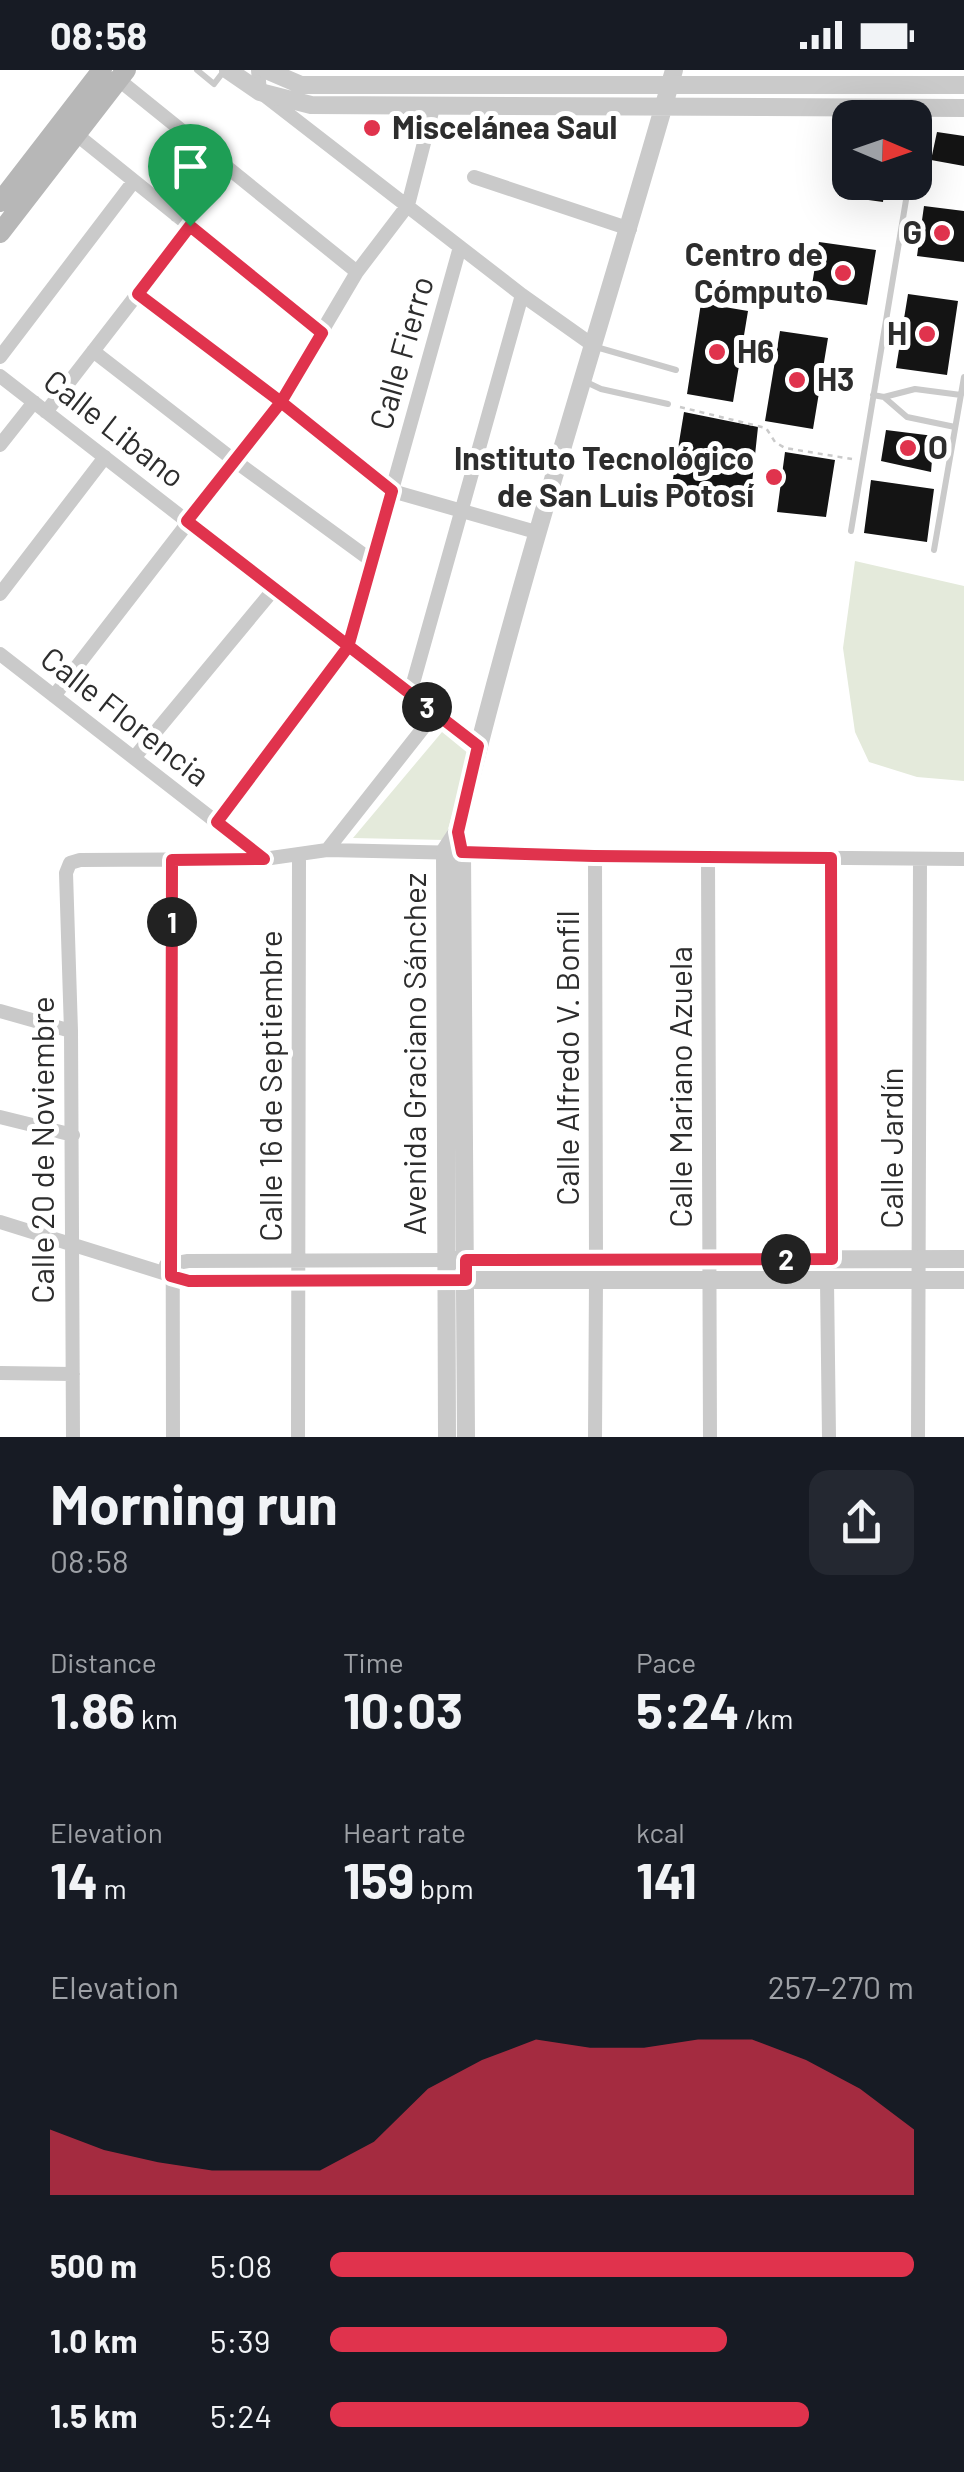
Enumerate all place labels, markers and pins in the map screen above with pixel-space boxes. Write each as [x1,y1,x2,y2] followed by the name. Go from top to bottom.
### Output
[392,107,617,145] place label: Miscelánea Saul
[361,117,383,139] marker: Miscelánea Saul
[148,124,233,227] pin
[902,212,922,250] place label: G
[931,222,953,244] marker: G
[685,234,823,309] place label: Centro de Cómputo
[832,262,854,284] marker: Centro de Cómputo
[887,313,907,351] place label: H
[916,323,938,345] marker: H
[737,331,774,369] place label: H6
[706,341,728,363] marker: H6
[817,359,854,397] place label: H3
[786,369,808,391] marker: H3
[928,427,948,465] place label: O
[897,437,919,459] marker: O
[454,438,754,513] place label: Instituto Tecnológico de San Luis Potosí
[763,466,785,488] marker: Instituto Tecnológico de San Luis Potosí
[402,682,452,732] pin: 3
[147,897,197,947] pin: 1
[761,1234,811,1284] pin: 2

